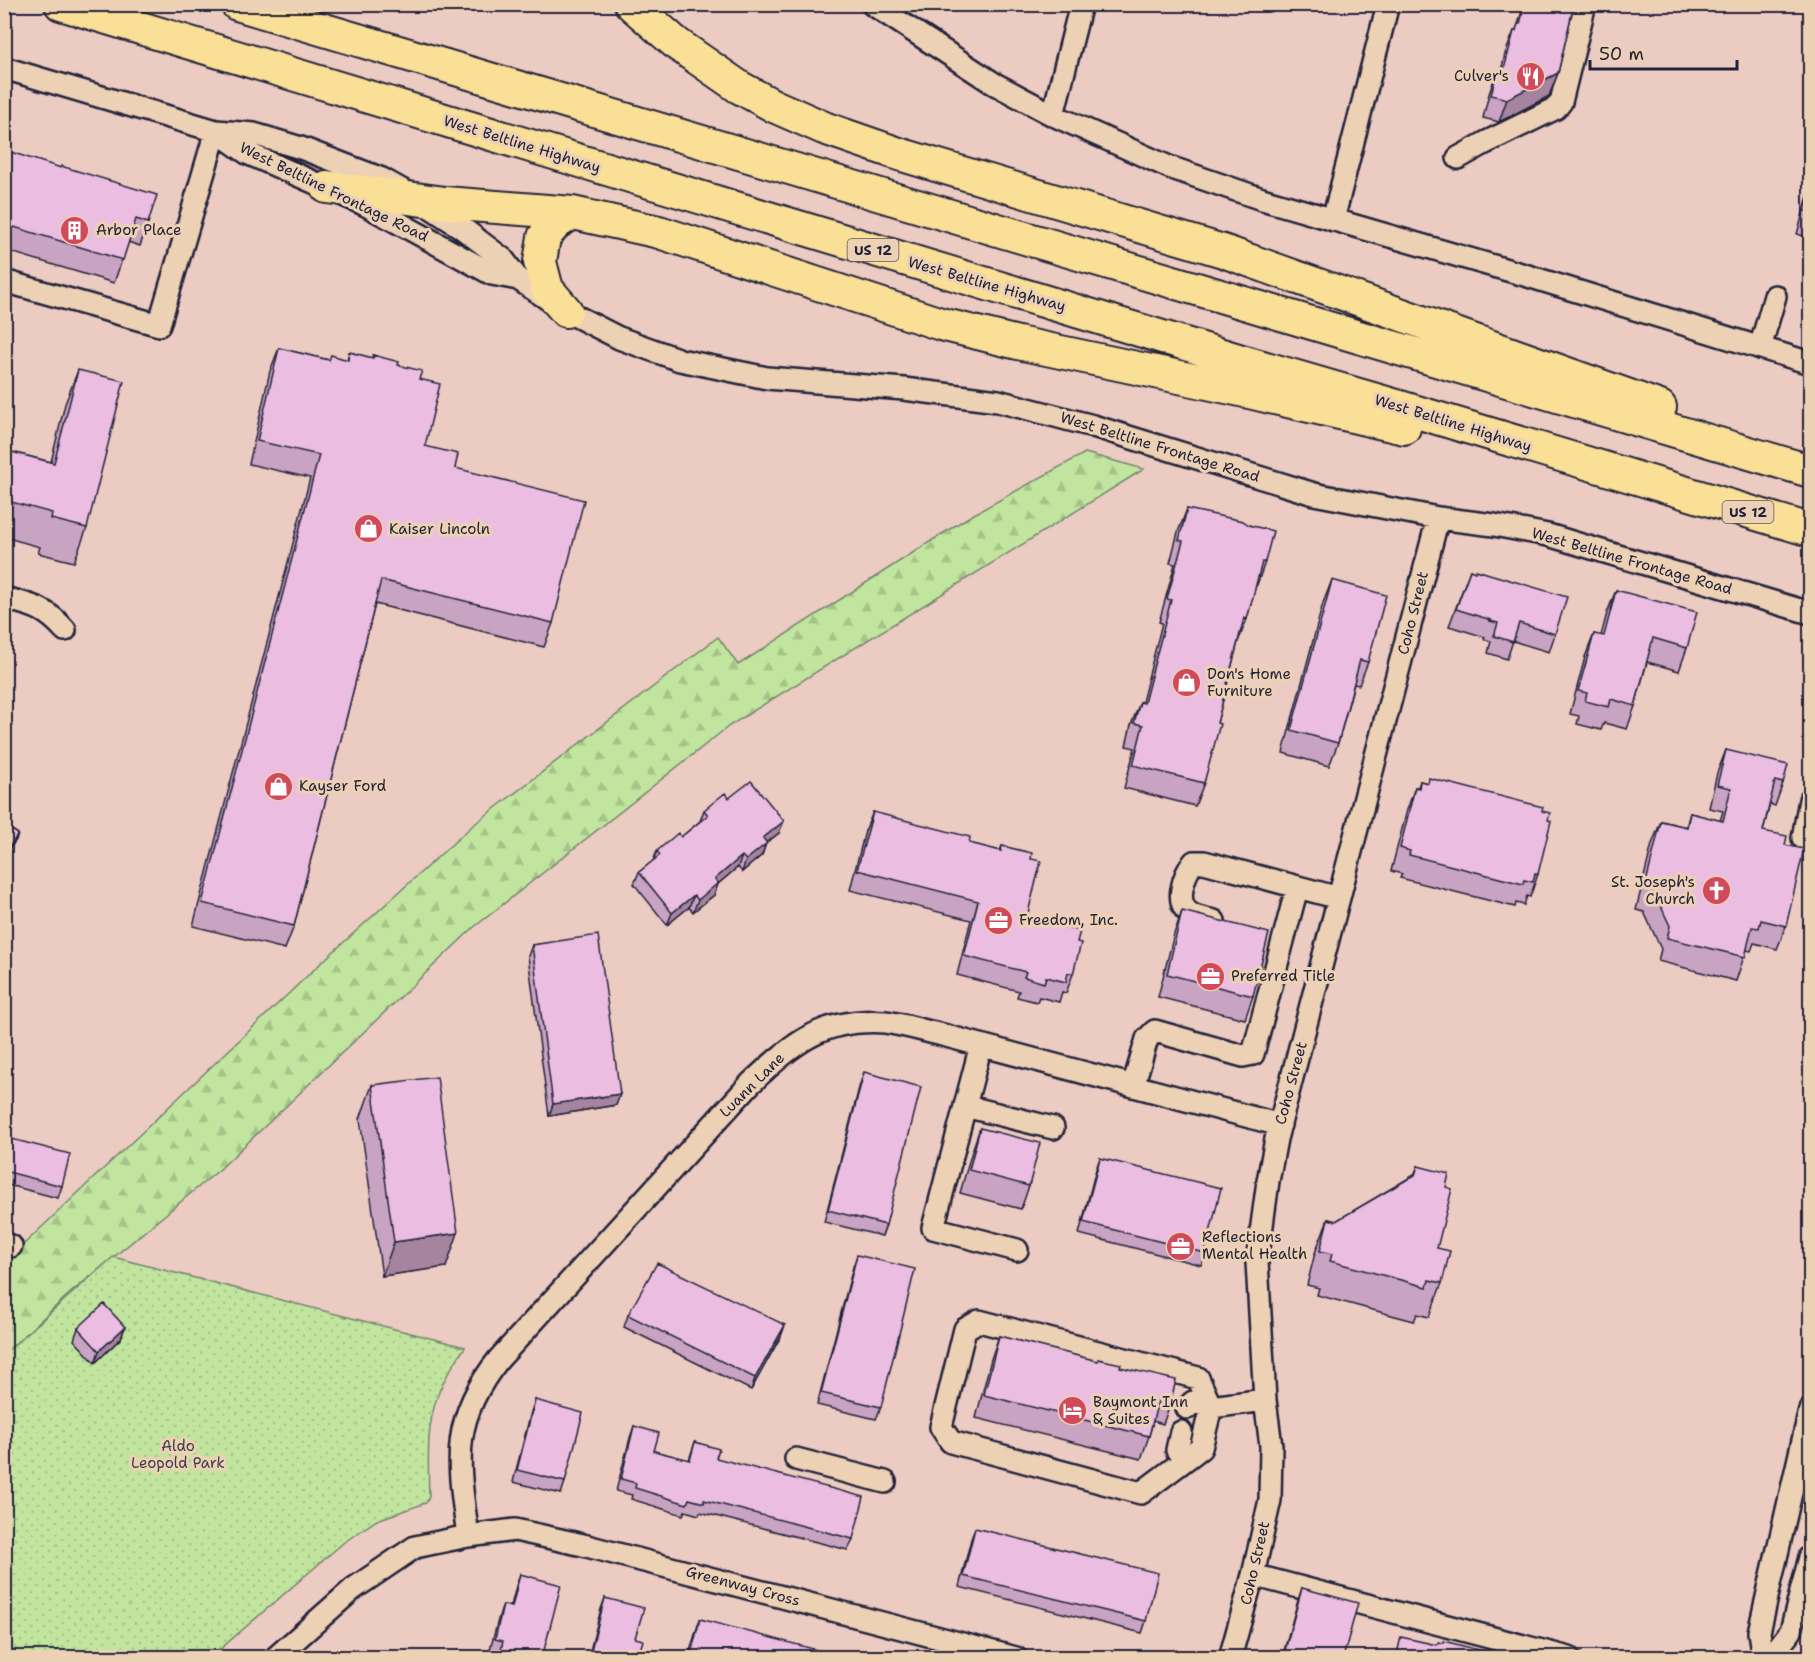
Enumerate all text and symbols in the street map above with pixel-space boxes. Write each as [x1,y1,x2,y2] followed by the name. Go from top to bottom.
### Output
[1590,33,1737,71] scale bar
[1599,42,1644,66] text: 50 m
[1514,60,1546,92] restaurant icon: Culver's
[1454,66,1509,86] place label: Culver's
[441,111,603,177] street label: West Beltline Highway
[236,137,432,247] street label: West Beltline Frontage Road
[59,214,91,246] building icon: Arbor Place
[96,220,182,240] place label: Arbor Place
[848,239,898,261] road number: US 12
[906,252,1068,316] street label: West Beltline Highway
[1372,390,1534,456] street label: West Beltline Highway
[1058,407,1263,487] street label: West Beltline Frontage Road
[1722,501,1774,523] road number: US 12
[352,513,384,545] shop icon: Kaiser Lincoln
[389,519,490,539] place label: Kaiser Lincoln
[1529,523,1735,599] street label: West Beltline Frontage Road
[1393,569,1433,657] street label: Coho Street
[1207,664,1291,701] place label: Don's Home Furniture
[1170,667,1202,699] shop icon: Don's Home Furniture
[262,770,294,802] shop icon: Kayser Ford
[299,776,387,796] place label: Kayser Ford
[1611,872,1695,909] place label: St. Joseph's Church
[1700,875,1732,907] church icon: St. Joseph's Church
[982,904,1014,936] office icon: Freedom, Inc.
[1019,910,1118,930] place label: Freedom, Inc.
[1194,960,1226,992] office icon: Preferred Title
[1231,966,1335,986] place label: Preferred Title
[1270,1039,1312,1127] street label: Coho Street
[715,1048,789,1122] street label: Luann Lane
[1202,1227,1307,1264] place label: Reflections Mental Health
[1165,1230,1197,1262] office icon: Reflections Mental Health
[1093,1392,1188,1429] place label: Baymont Inn & Suites
[1056,1395,1088,1427] hotel icon: Baymont Inn & Suites
[131,1436,225,1473] park label: Aldo Leopold Park
[1236,1519,1274,1607] street label: Coho Street
[684,1561,802,1611] street label: Greenway Cross

